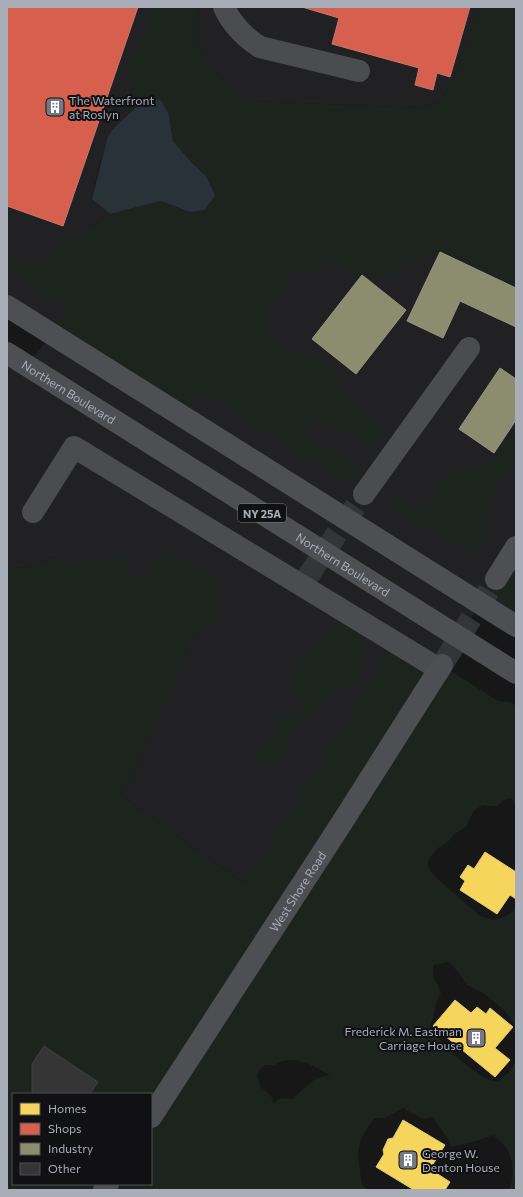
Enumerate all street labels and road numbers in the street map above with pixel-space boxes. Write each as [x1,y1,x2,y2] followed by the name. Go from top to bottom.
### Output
[19,357,118,427] street label: Northern Boulevard
[238,504,286,522] road number: NY 25A
[294,530,393,599] street label: Northern Boulevard
[266,849,329,934] street label: West Shore Road

